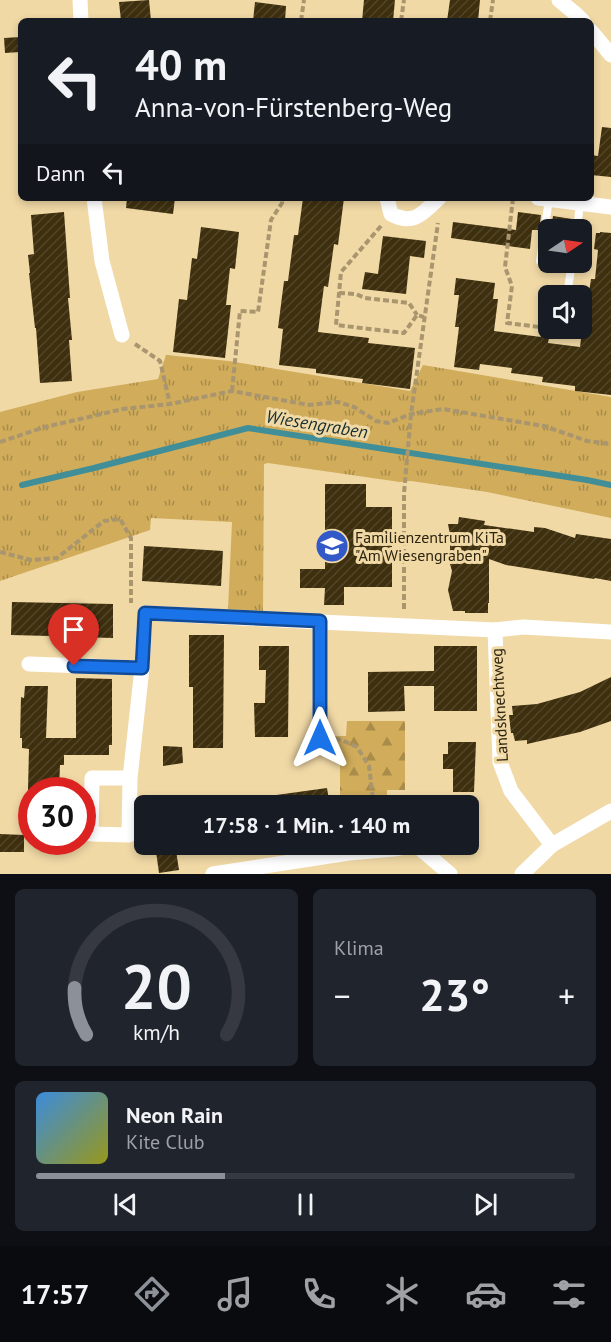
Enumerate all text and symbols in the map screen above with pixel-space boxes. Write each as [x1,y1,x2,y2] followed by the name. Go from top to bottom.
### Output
[135,37,227,92] text: 40 m
[36,42,114,120] icon: left
[135,90,452,124] text: Anna-von-Fürstenberg-Weg
[97,156,130,189] icon: left
[36,159,85,187] text: Dann
[538,219,592,273] north arrow
[538,219,592,339] map controls
[538,285,592,339] button: sound
[264,405,370,443] water label: Wiesengraben
[355,527,504,565] place label: Familienzentrum KiTa "Am Wiesengraben"
[314,528,350,564] school or university icon: Familienzentrum KiTa "Am Wiesengraben"
[48,604,99,666] pin
[57,613,90,646] icon: arrive
[486,648,512,762] street label: Landsknechtweg
[288,706,352,770] position arrow
[18,777,96,855] speed limit sign: 30
[203,811,410,839] text: 17:58 · 1 Min. · 140 m
[334,935,384,961] text: Klima
[121,945,192,1026] text: 20
[419,965,490,1023] text: 23°
[334,974,351,1017] text: −
[558,974,575,1017] text: +
[133,1018,180,1046] text: km/h
[126,1101,223,1129] text: Neon Rain
[126,1129,204,1155] text: Kite Club
[109,1188,142,1221] icon: previous
[289,1188,322,1221] icon: pause
[469,1188,502,1221] icon: next
[131,1273,173,1315] icon: directions
[214,1273,256,1315] icon: music
[298,1273,340,1315] icon: phone
[381,1273,423,1315] icon: climate
[465,1273,507,1315] icon: car
[548,1273,590,1315] icon: filters
[21,1277,89,1311] text: 17:57

